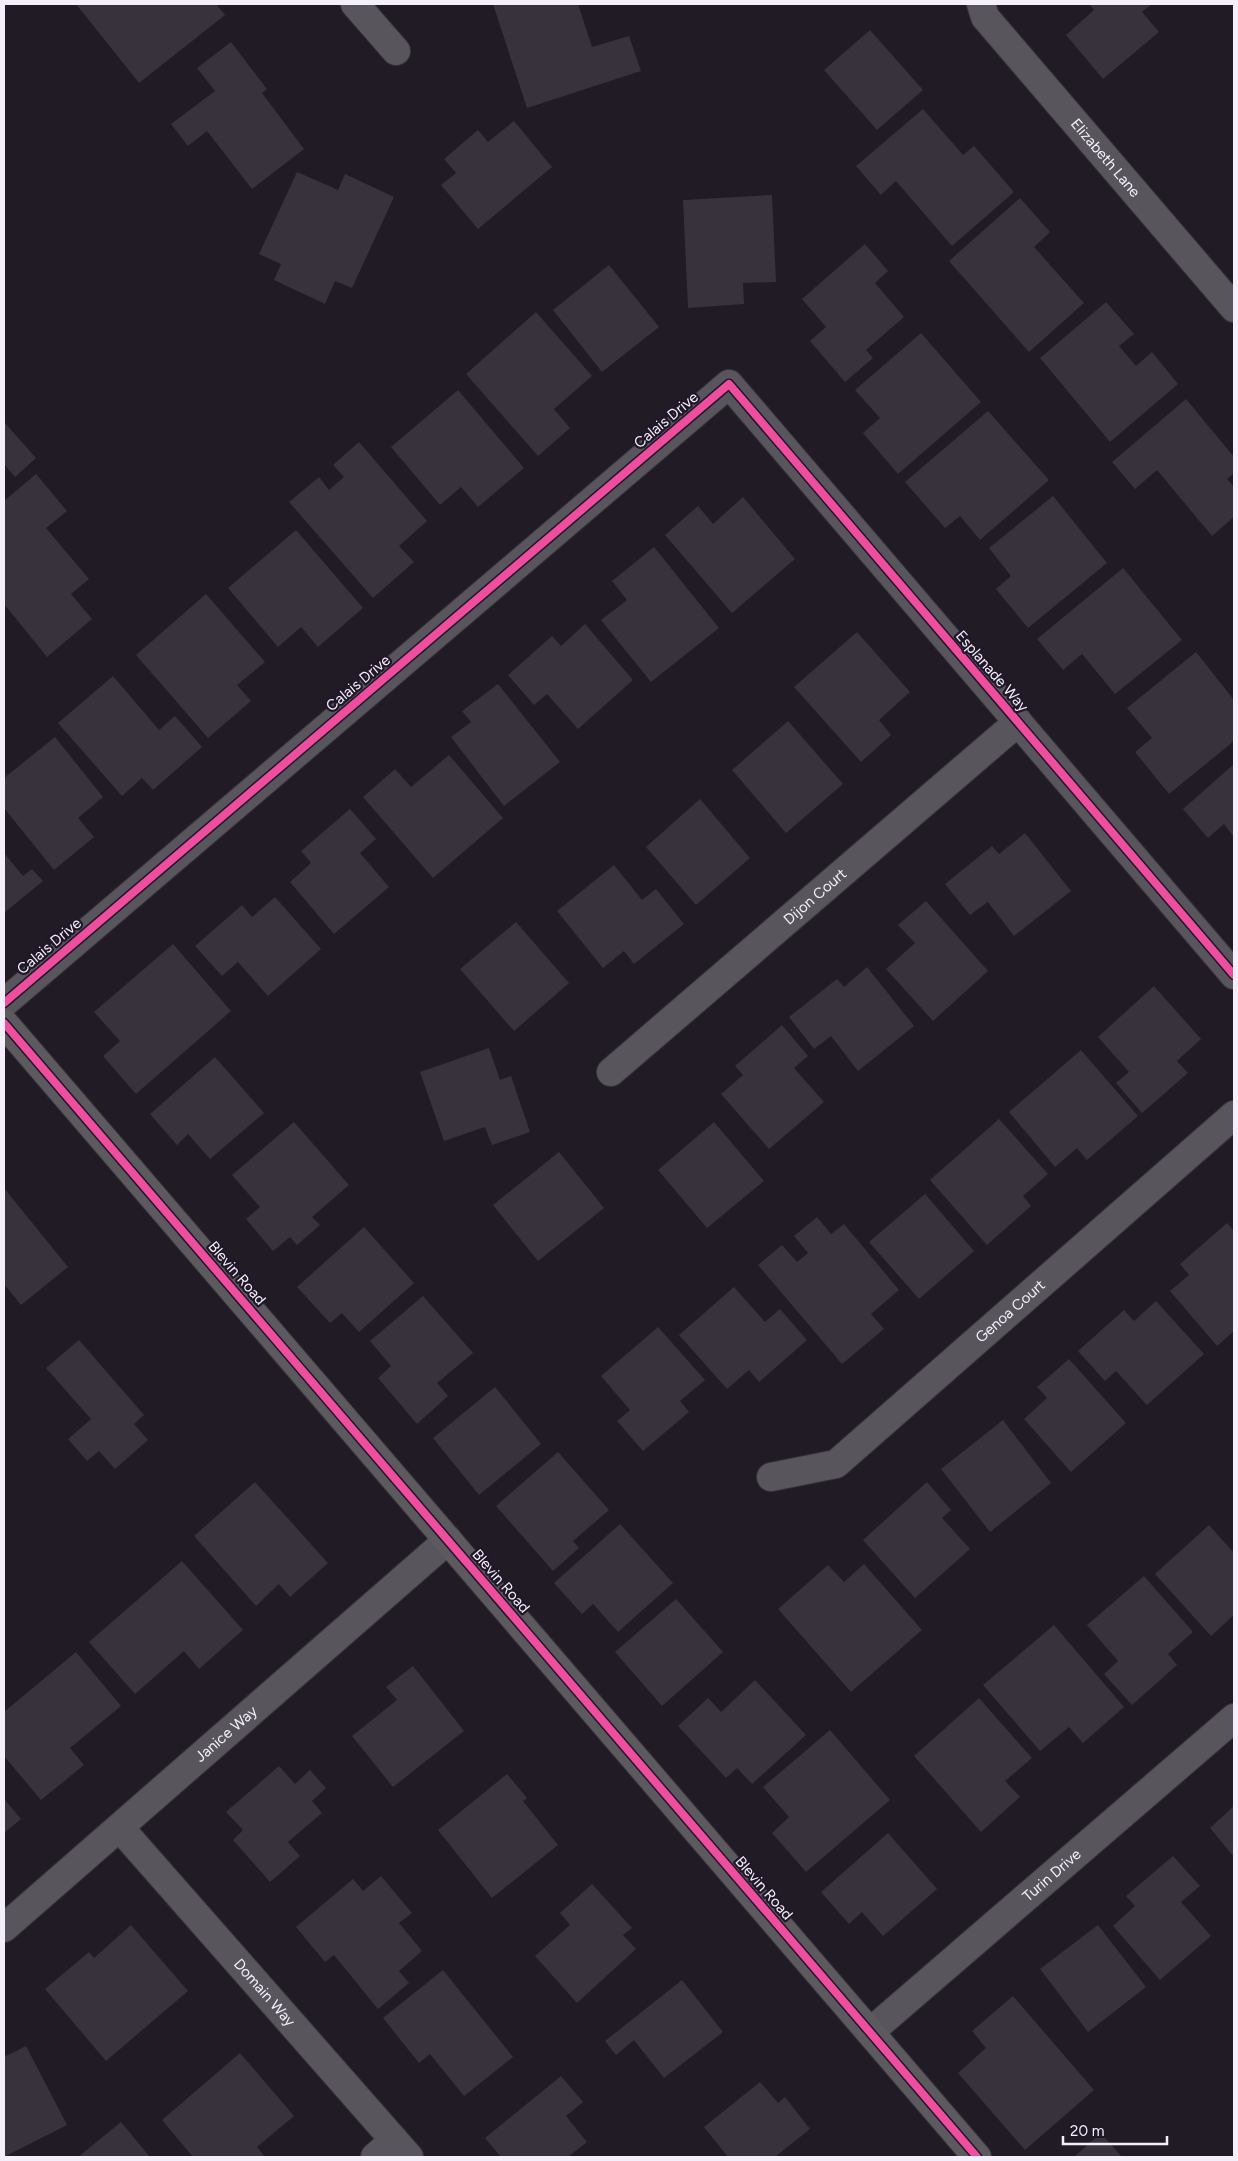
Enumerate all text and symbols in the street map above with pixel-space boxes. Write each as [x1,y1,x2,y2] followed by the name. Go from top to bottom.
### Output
[1067,115,1144,201] street label: Elizabeth Lane
[630,388,702,452] street label: Calais Drive
[952,627,1032,715] street label: Esplanade Way
[322,651,394,715] street label: Calais Drive
[780,864,850,929] street label: Dijon Court
[13,914,85,978] street label: Calais Drive
[205,1238,269,1308] street label: Blevin Road
[972,1276,1049,1347] street label: Genoa Court
[469,1546,533,1616] street label: Blevin Road
[191,1702,261,1766] street label: Janice Way
[1019,1845,1085,1905] street label: Turin Drive
[732,1853,796,1923] street label: Blevin Road
[230,1955,299,2030] street label: Domain Way
[1063,2114,1167,2146] scale bar
[1070,2122,1104,2140] text: 20 m

